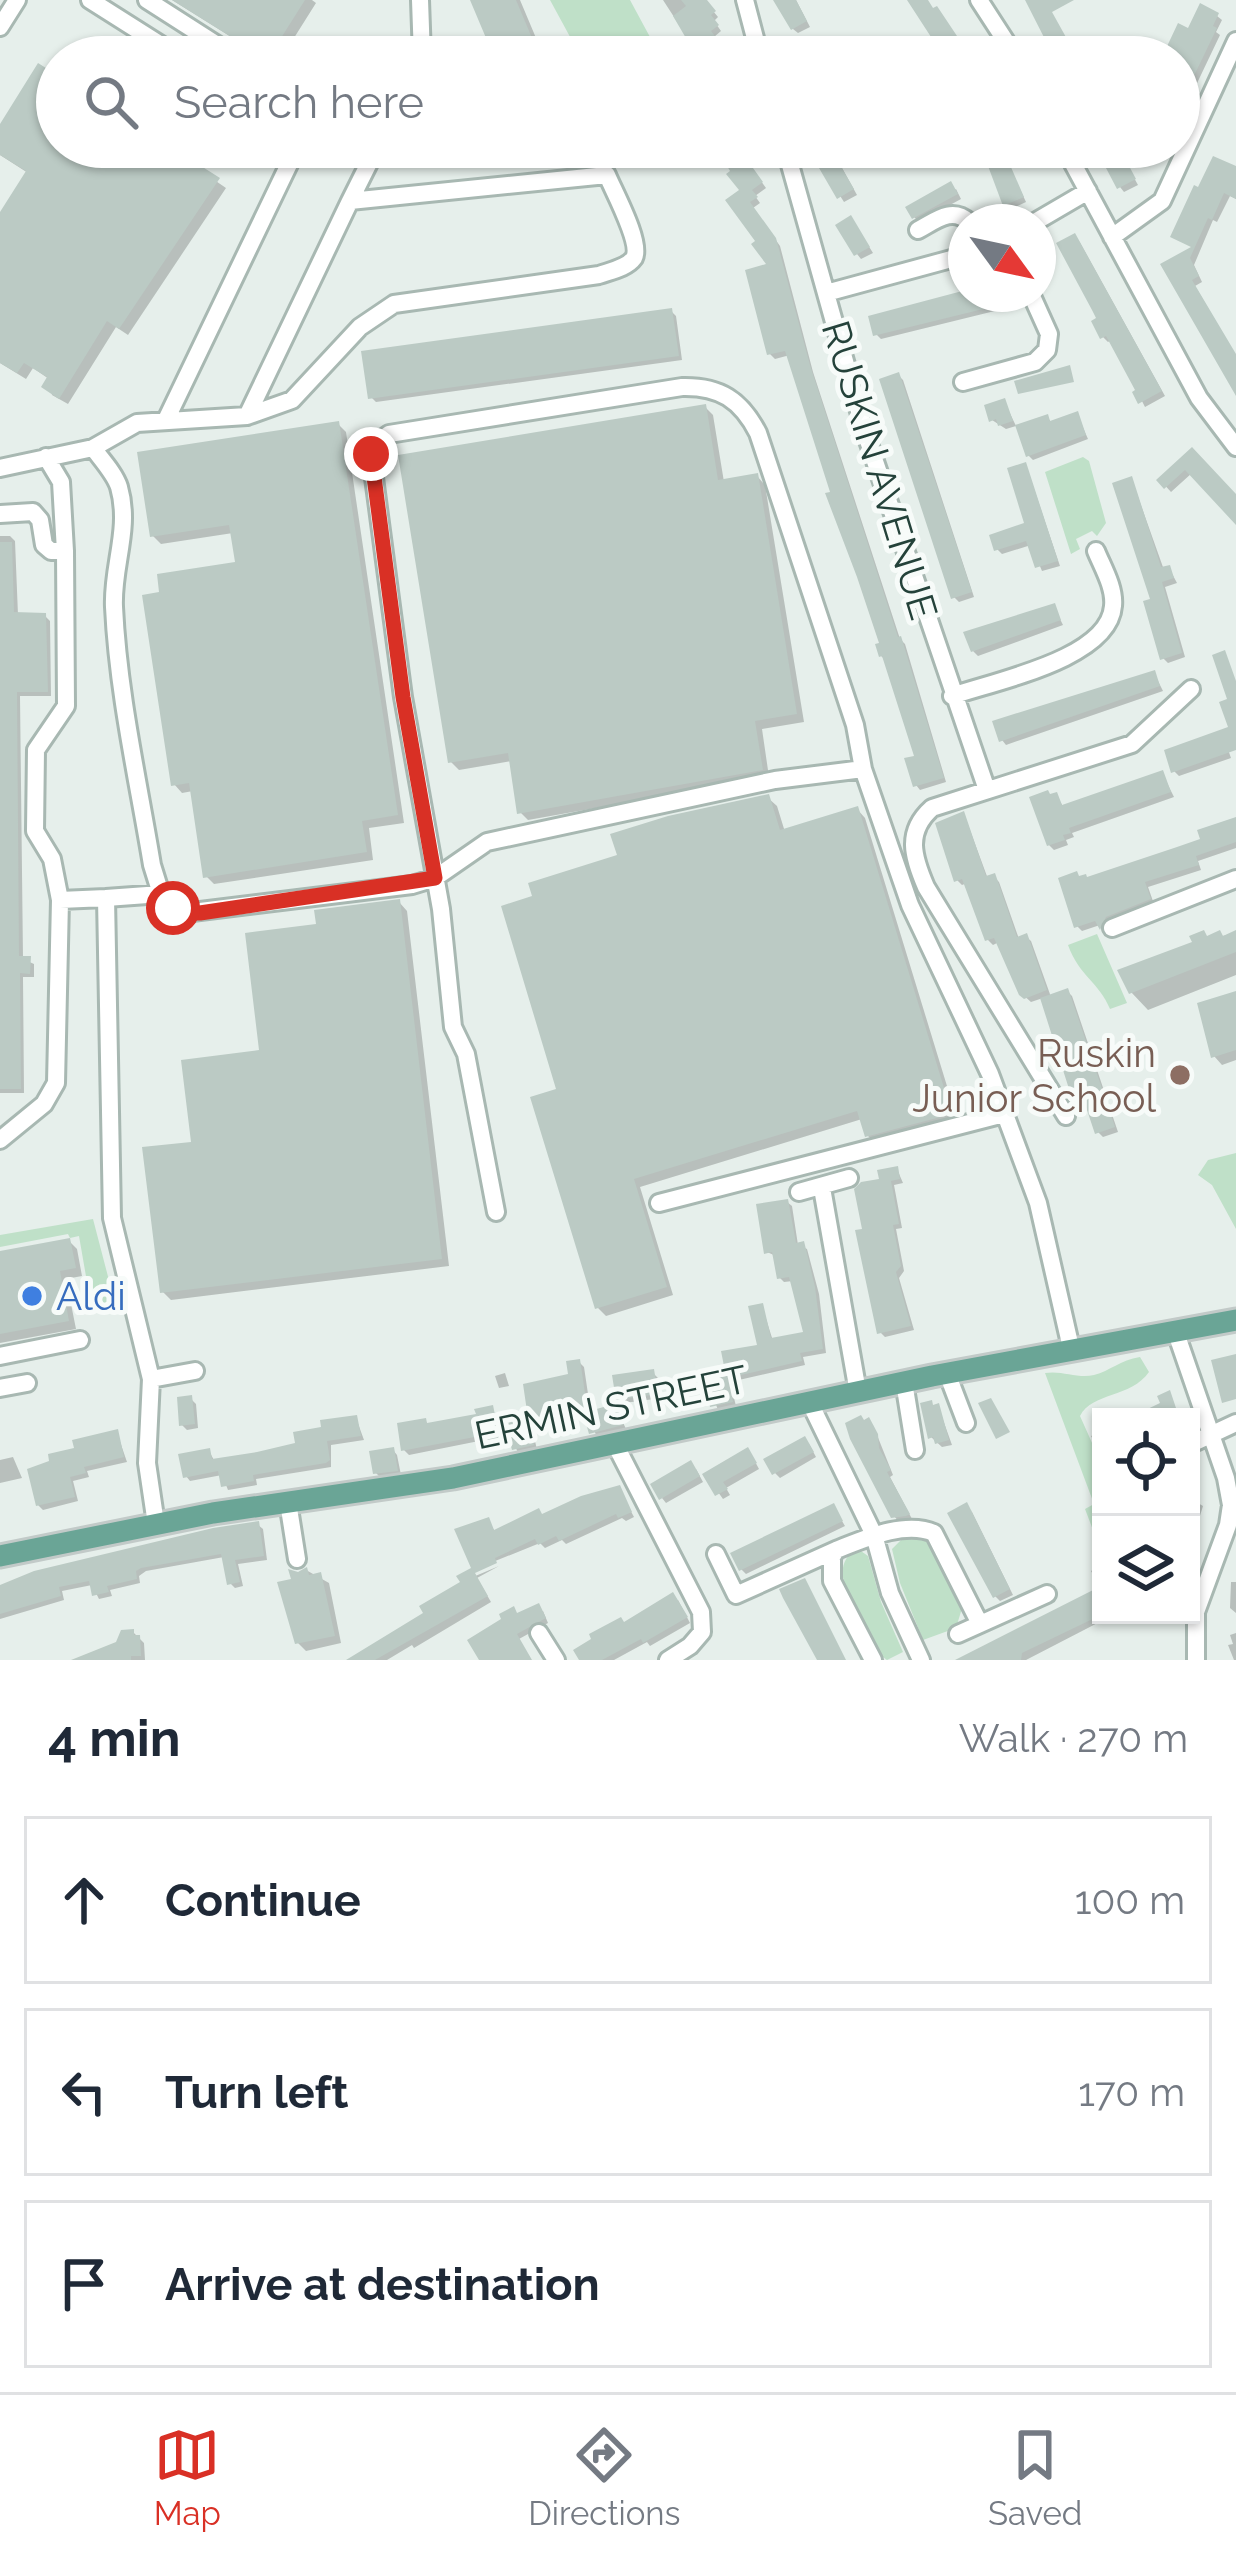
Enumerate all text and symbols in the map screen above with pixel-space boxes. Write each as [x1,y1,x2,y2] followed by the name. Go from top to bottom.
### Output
[36,36,1200,168] search box
[78,69,144,135] icon: search
[174,76,424,129] text: Search here
[948,204,1056,312] north arrow
[813,315,947,625] street label: RUSKIN AVENUE
[344,427,398,481] route end
[146,881,200,935] route start
[912,1030,1156,1121] place label: Ruskin Junior School
[1167,1062,1193,1088] marker: Ruskin Junior School
[56,1273,126,1319] place label: Aldi
[19,1283,45,1309] marker: Aldi
[471,1356,752,1458] street label: ERMIN STREET
[1092,1408,1200,1624] map controls
[1092,1408,1200,1516] button: locate
[1092,1516,1200,1624] button: layers
[48,1708,181,1768] text: 4 min
[959,1715,1188,1761] text: Walk · 270 m
[51,1867,117,1933] icon: ahead
[165,1874,361,1927] text: Continue
[1075,1877,1185,1923] text: 100 m
[51,2059,117,2125] icon: left
[165,2066,348,2119] text: Turn left
[1078,2069,1185,2115] text: 170 m
[51,2251,117,2317] icon: arrive
[165,2258,600,2311] text: Arrive at destination
[154,2422,221,2533] tab: Map
[528,2422,681,2533] tab: Directions
[988,2422,1082,2533] tab: Saved

